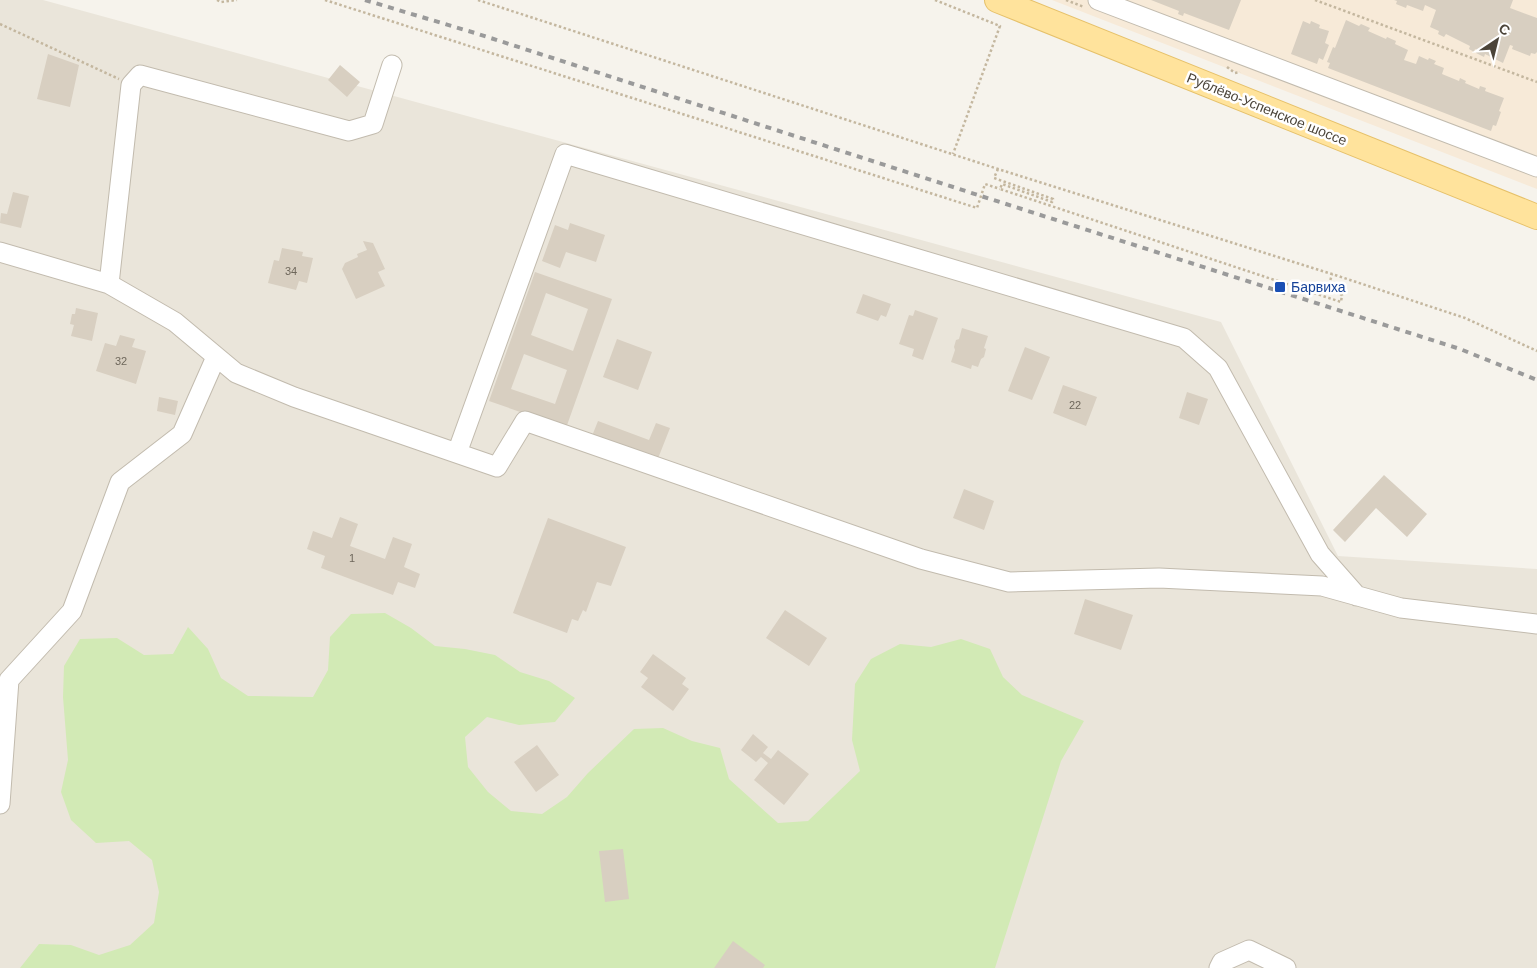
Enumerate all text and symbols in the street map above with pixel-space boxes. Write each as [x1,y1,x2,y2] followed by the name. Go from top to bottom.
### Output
[1472,15,1522,65] north arrow
[1496,20,1513,39] text: С
[1185,70,1350,149] street label: Рублёво-Успенское шоссе
[285,265,297,277] house number: 34
[1291,279,1346,295] place label: Барвиха
[1273,280,1287,294] marker: Барвиха
[115,355,127,367] house number: 32
[1069,399,1081,411] house number: 22
[349,552,355,564] house number: 1

